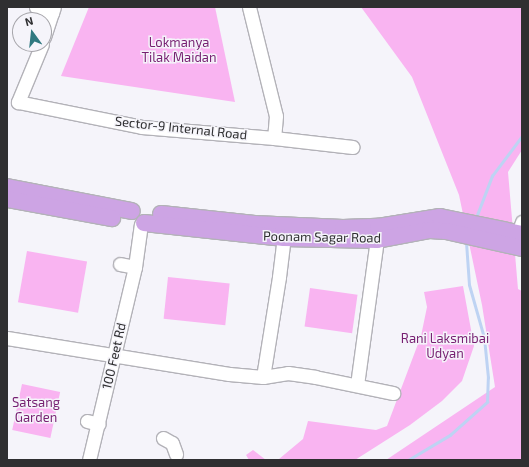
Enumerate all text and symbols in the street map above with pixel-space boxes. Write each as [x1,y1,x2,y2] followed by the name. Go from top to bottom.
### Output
[12,12,52,52] north arrow
[23,14,35,28] text: N
[141,35,217,66] park label: Lokmanya Tilak Maidan
[114,113,248,143] street label: Sector-9 Internal Road
[263,228,381,246] street label: Poonam Sagar Road
[99,321,129,391] street label: 100 Feet Rd
[401,331,489,362] park label: Rani Laksmibai Udyan
[12,395,60,426] park label: Satsang Garden

